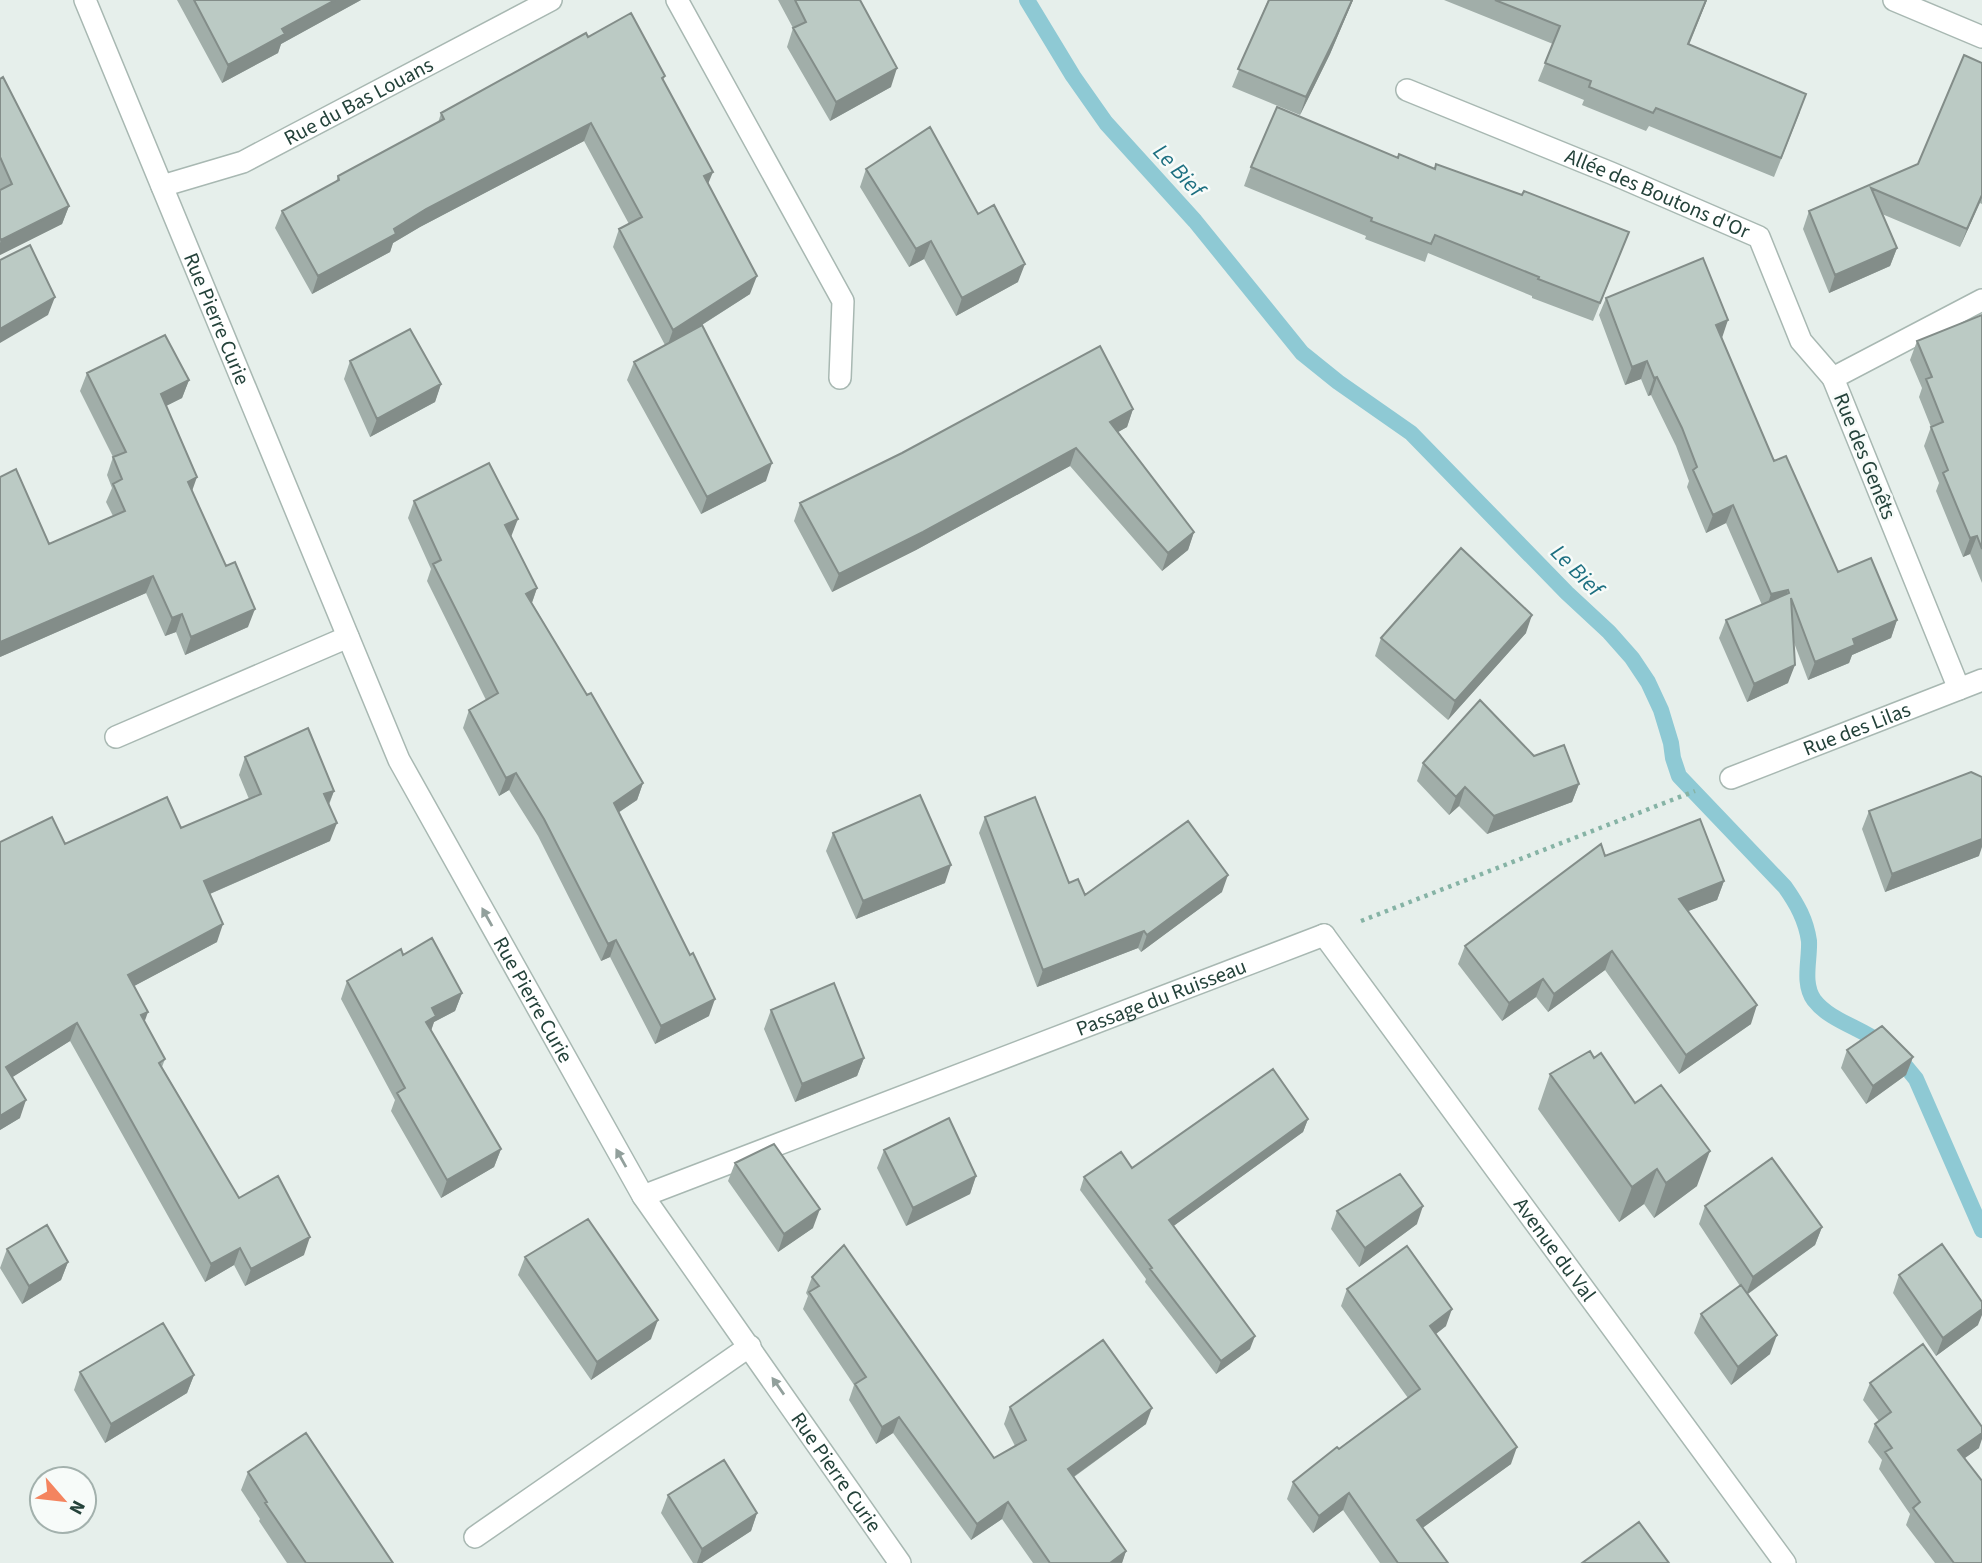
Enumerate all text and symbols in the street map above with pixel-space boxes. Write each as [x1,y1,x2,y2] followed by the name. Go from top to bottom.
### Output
[279,49,439,153] street label: Rue du Bas Louans
[1145,136,1214,207] water label: Le Bief
[1561,141,1755,247] street label: Allée des Boutons d'Or
[176,248,257,390] street label: Rue Pierre Curie
[1826,388,1904,524] street label: Rue des Genêts
[1543,537,1613,606] water label: Le Bief
[1799,694,1915,763] street label: Rue des Lilas
[481,907,493,927] one-way arrow
[486,931,581,1068] street label: Rue Pierre Curie
[1072,951,1251,1044] street label: Passage du Ruisseau
[615,1149,627,1168] one-way arrow
[1506,1191,1603,1308] street label: Avenue du Val
[771,1377,785,1395] one-way arrow
[784,1406,889,1538] street label: Rue Pierre Curie
[28,1465,98,1535] north arrow
[62,1495,92,1519] text: N

